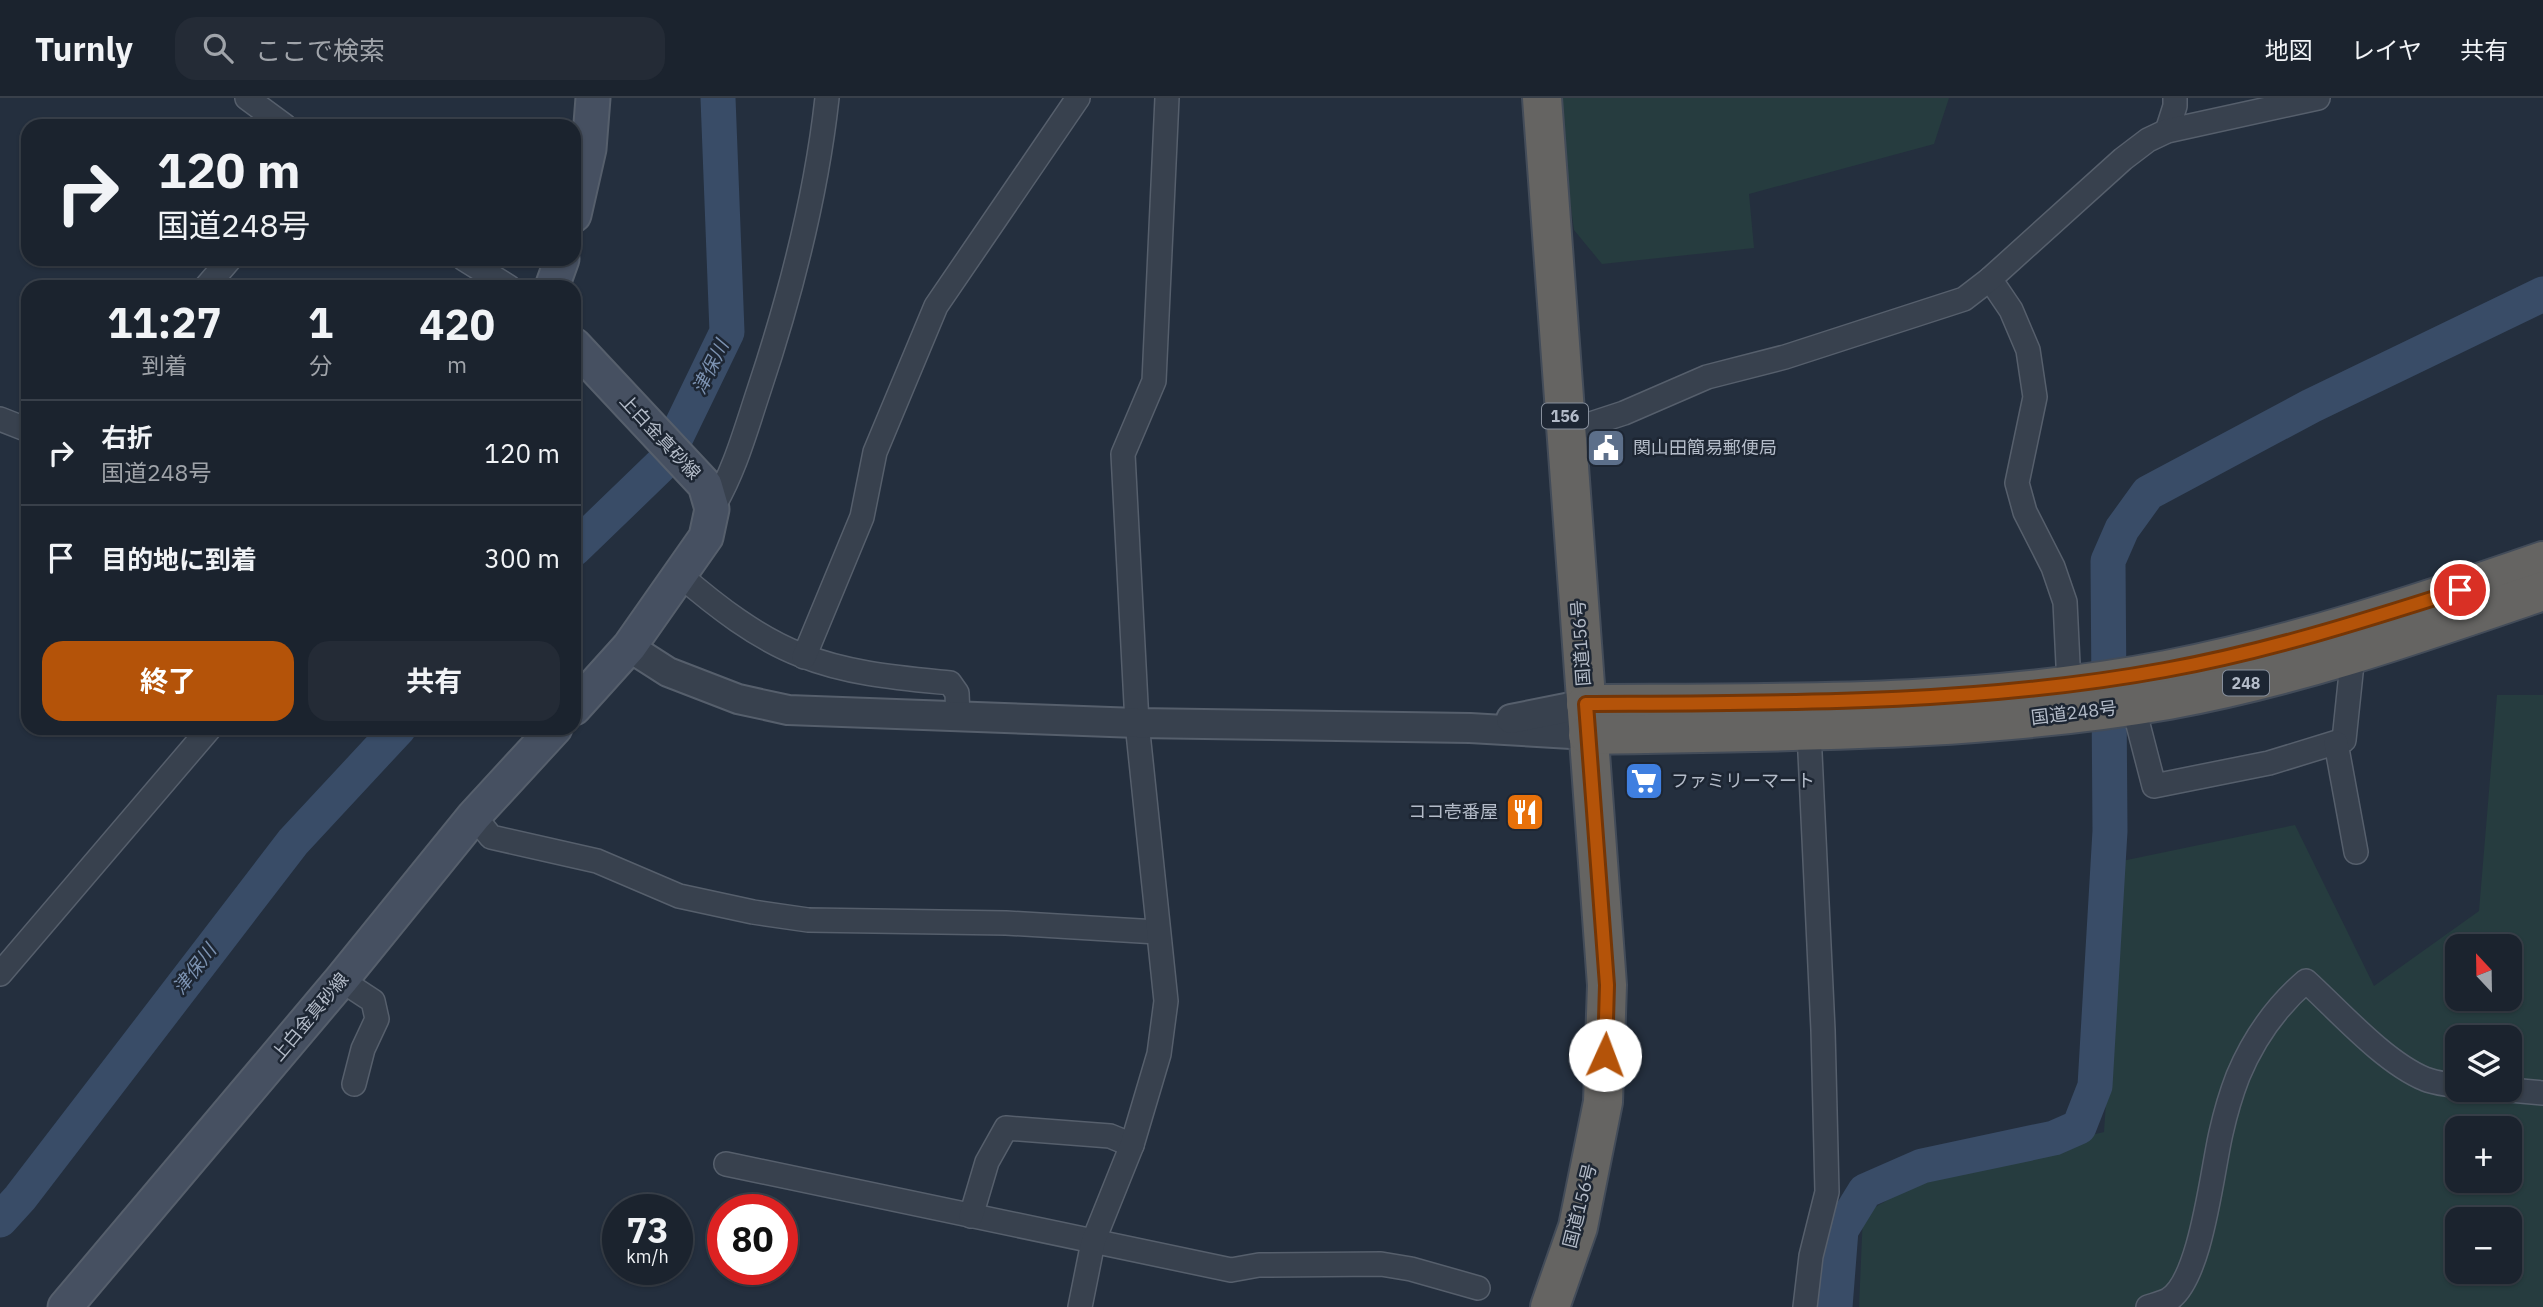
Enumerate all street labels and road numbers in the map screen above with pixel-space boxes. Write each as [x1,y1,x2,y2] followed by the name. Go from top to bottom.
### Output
[615,389,706,484] street label: 上白金真砂線
[1542,404,1588,428] road number: 156
[1566,599,1595,687] street label: 国道156号
[2223,670,2269,696] road number: 248
[2030,696,2118,729] street label: 国道248号
[266,968,353,1065] street label: 上白金真砂線
[1558,1161,1601,1251] street label: 国道156号

